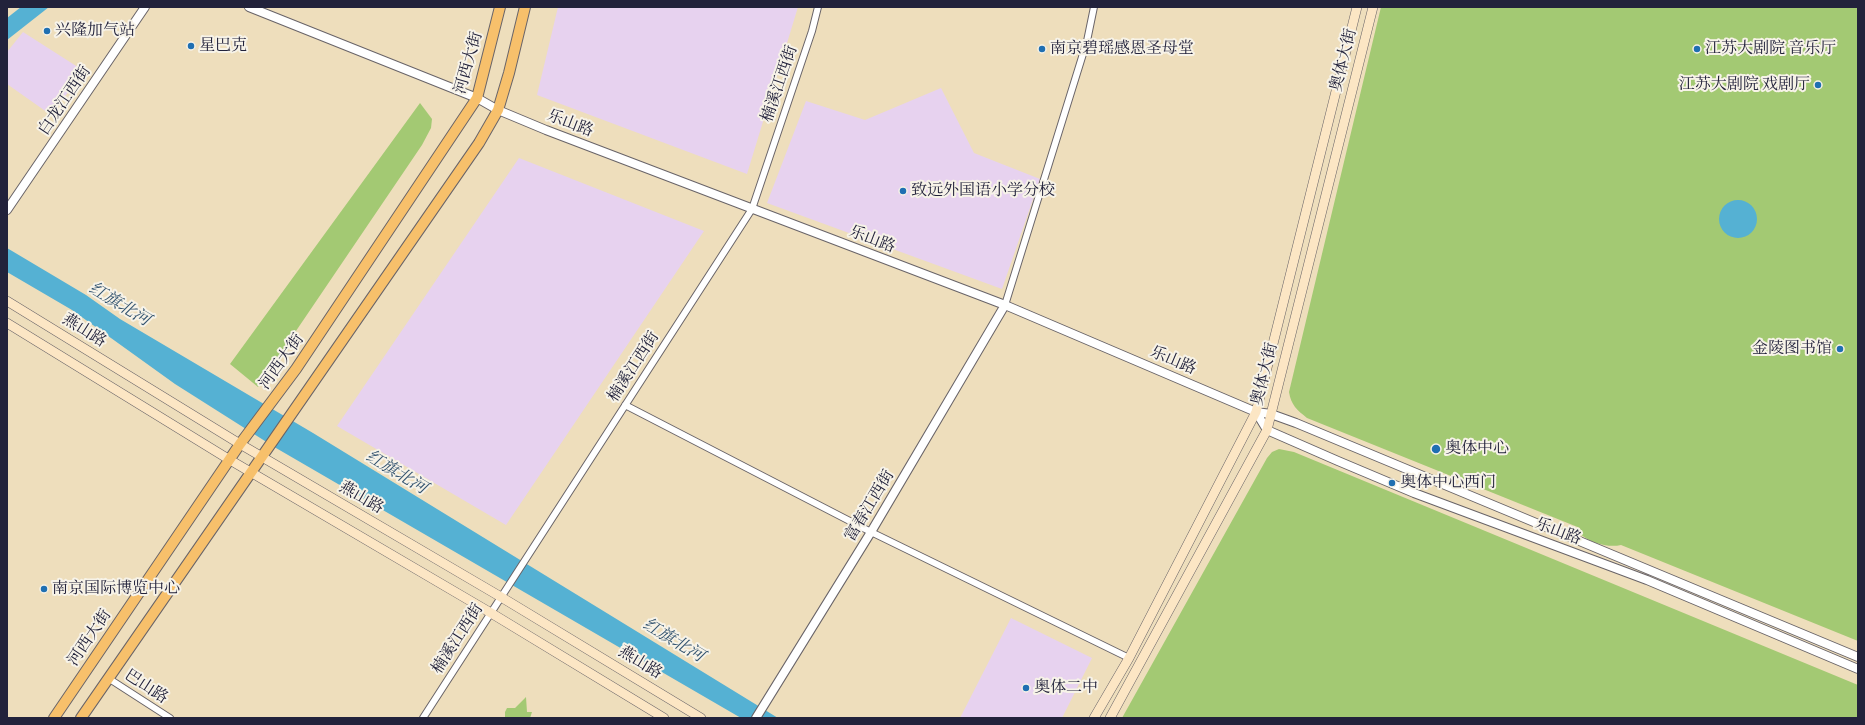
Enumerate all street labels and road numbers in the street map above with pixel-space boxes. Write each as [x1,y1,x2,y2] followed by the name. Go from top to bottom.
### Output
[1327,27,1361,93] street label: 奥体大街
[451,30,487,96] street label: 河西大街
[758,43,802,125] street label: 楠溪江西街
[35,62,95,140] street label: 白龙江西街
[544,106,596,142] street label: 乐山路
[846,222,898,258] street label: 乐山路
[59,310,109,352] street label: 燕山路
[604,328,664,406] street label: 楠溪江西街
[255,330,309,394] street label: 河西大街
[1248,341,1282,407] street label: 奥体大街
[1147,343,1199,379] street label: 乐山路
[841,467,899,545] street label: 富春江西街
[335,478,387,518] street label: 燕山路
[1532,514,1584,550] street label: 乐山路
[428,600,488,678] street label: 楠溪江西街
[64,606,116,670] street label: 河西大街
[614,642,666,684] street label: 燕山路
[121,666,171,708] street label: 巴山路

